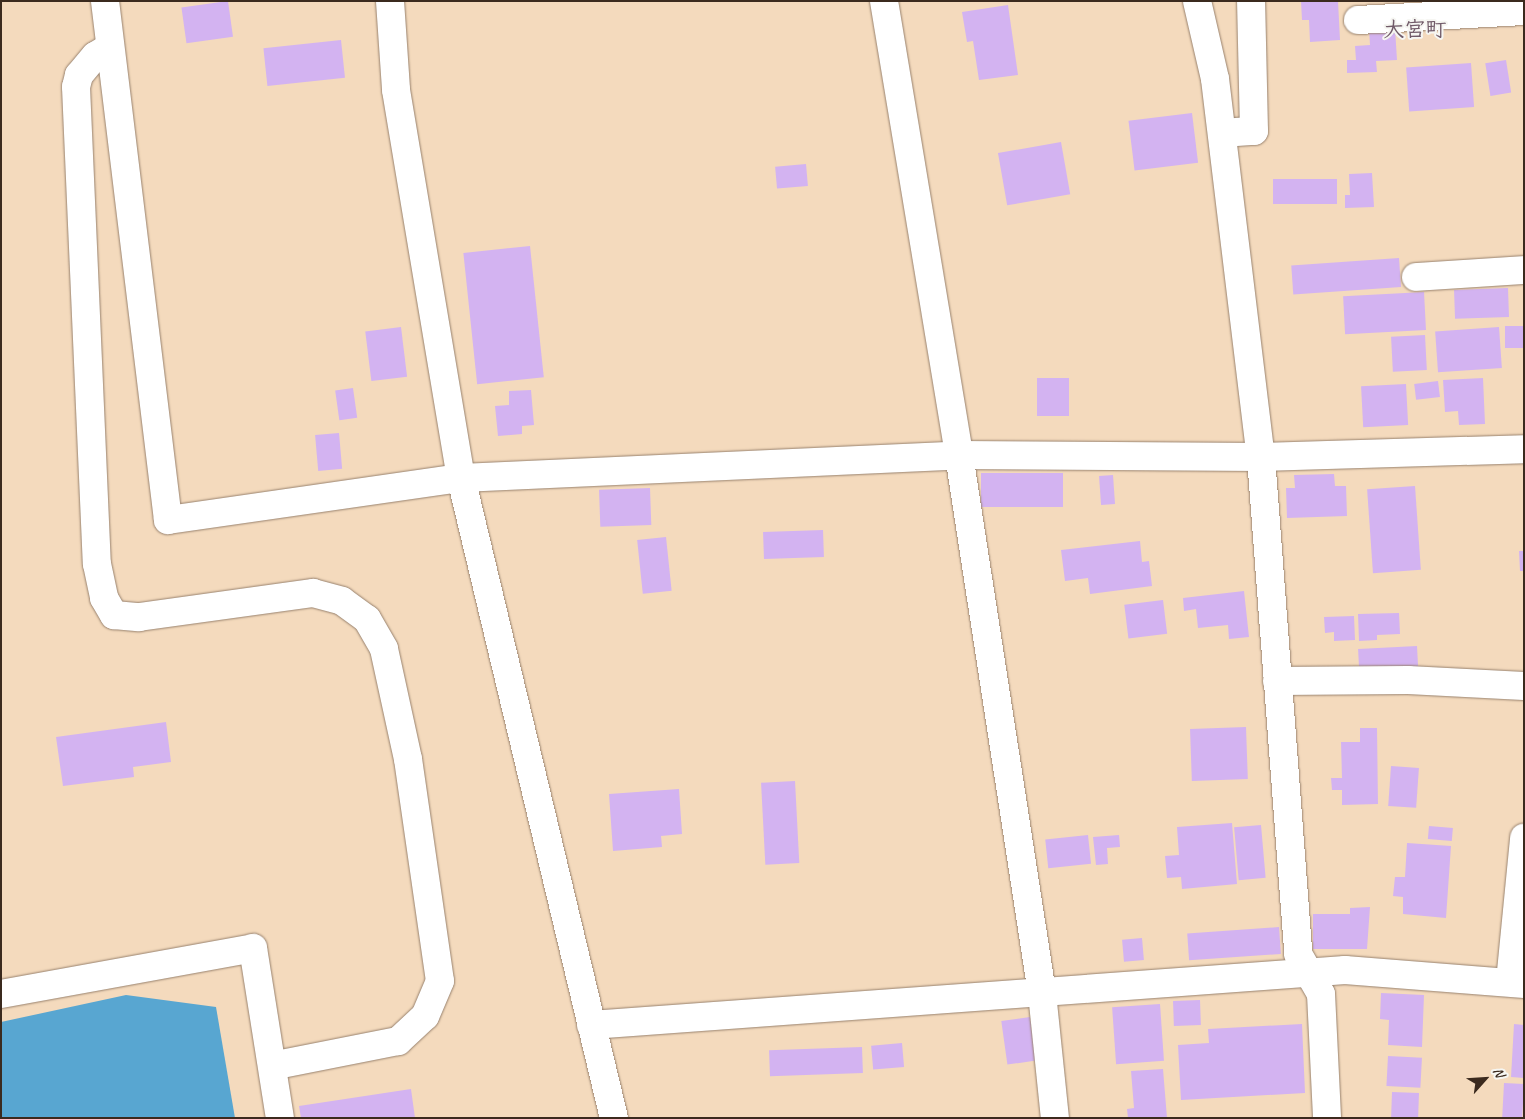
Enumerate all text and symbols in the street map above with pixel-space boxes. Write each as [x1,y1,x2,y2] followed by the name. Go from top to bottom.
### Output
[1384,16,1446,42] district label: 大宮町
[1460,1054,1510,1104] north arrow
[1489,1065,1508,1080] text: N

